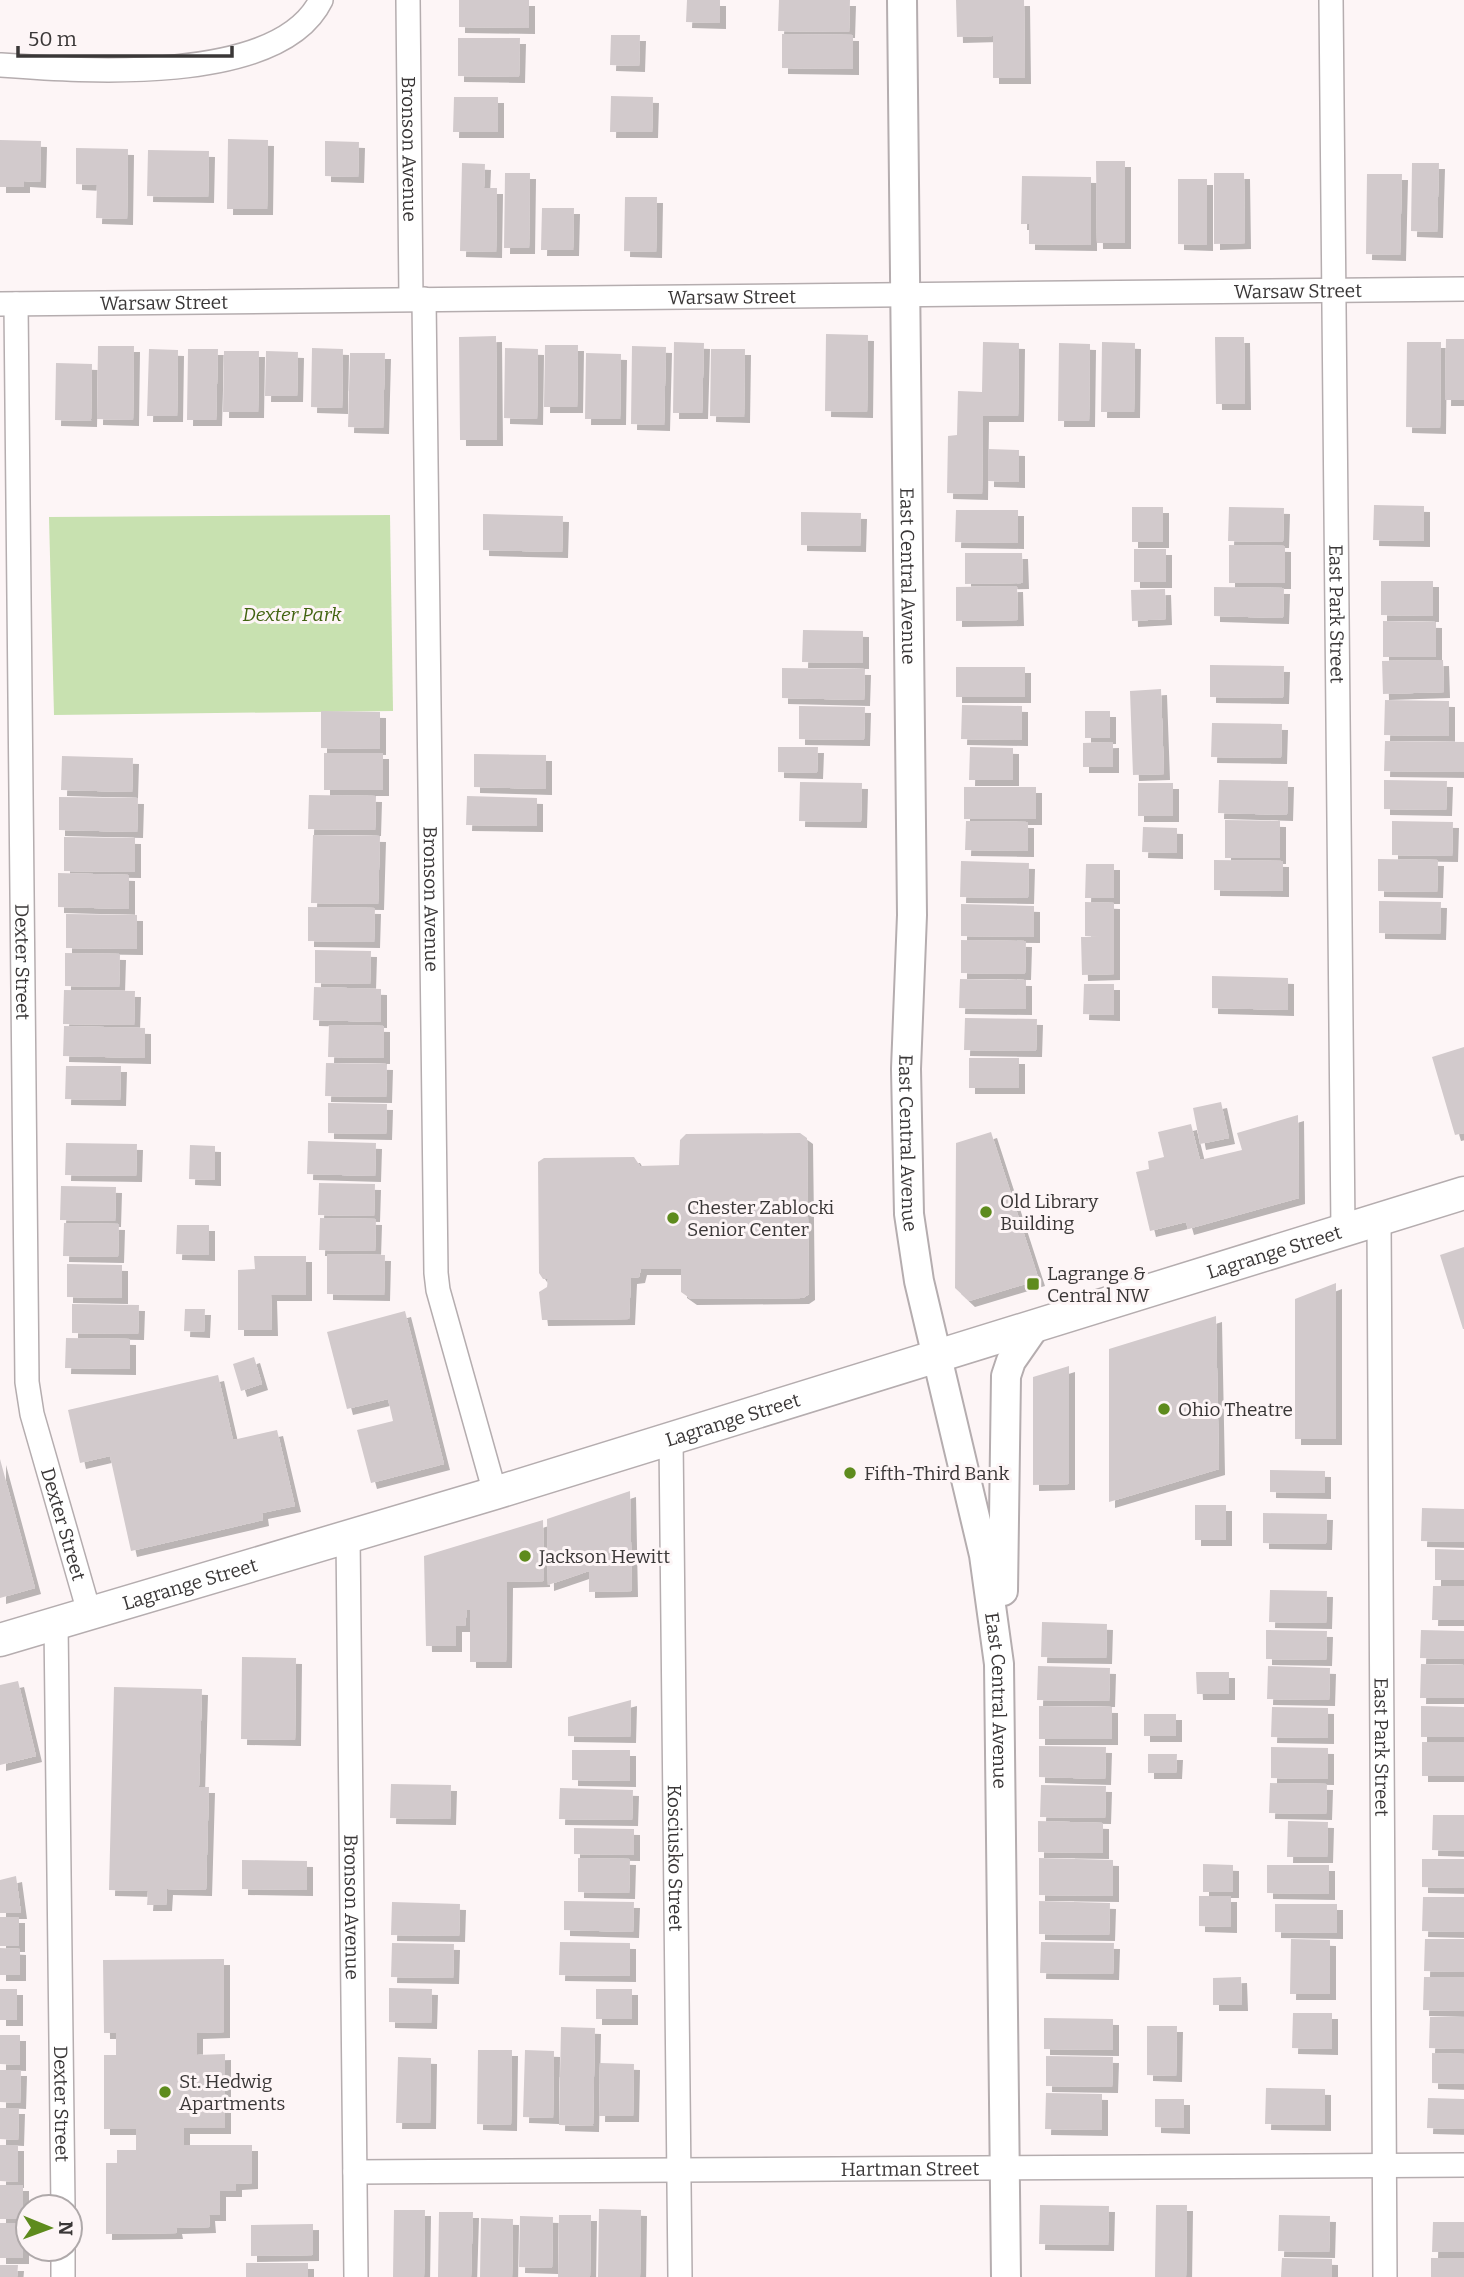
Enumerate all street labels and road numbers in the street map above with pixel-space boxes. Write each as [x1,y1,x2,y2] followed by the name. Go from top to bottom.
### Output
[397,76,421,222] street label: Bronson Avenue
[1234,279,1362,303] street label: Warsaw Street
[668,285,796,309] street label: Warsaw Street
[100,291,228,315] street label: Warsaw Street
[895,487,920,665] street label: East Central Avenue
[1324,544,1349,684] street label: East Park Street
[418,826,443,972] street label: Bronson Avenue
[10,904,34,1020] street label: Dexter Street
[894,1054,922,1233] street label: East Central Avenue
[1204,1221,1344,1284] street label: Lagrange Street
[663,1388,803,1452] street label: Lagrange Street
[36,1465,90,1583] street label: Dexter Street
[120,1553,260,1615] street label: Lagrange Street
[980,1611,1011,1789] street label: East Central Avenue
[1370,1677,1393,1817] street label: East Park Street
[663,1784,687,1932] street label: Kosciusko Street
[339,1834,364,1980] street label: Bronson Avenue
[49,2046,73,2162] street label: Dexter Street
[841,2157,979,2181] street label: Hartman Street

